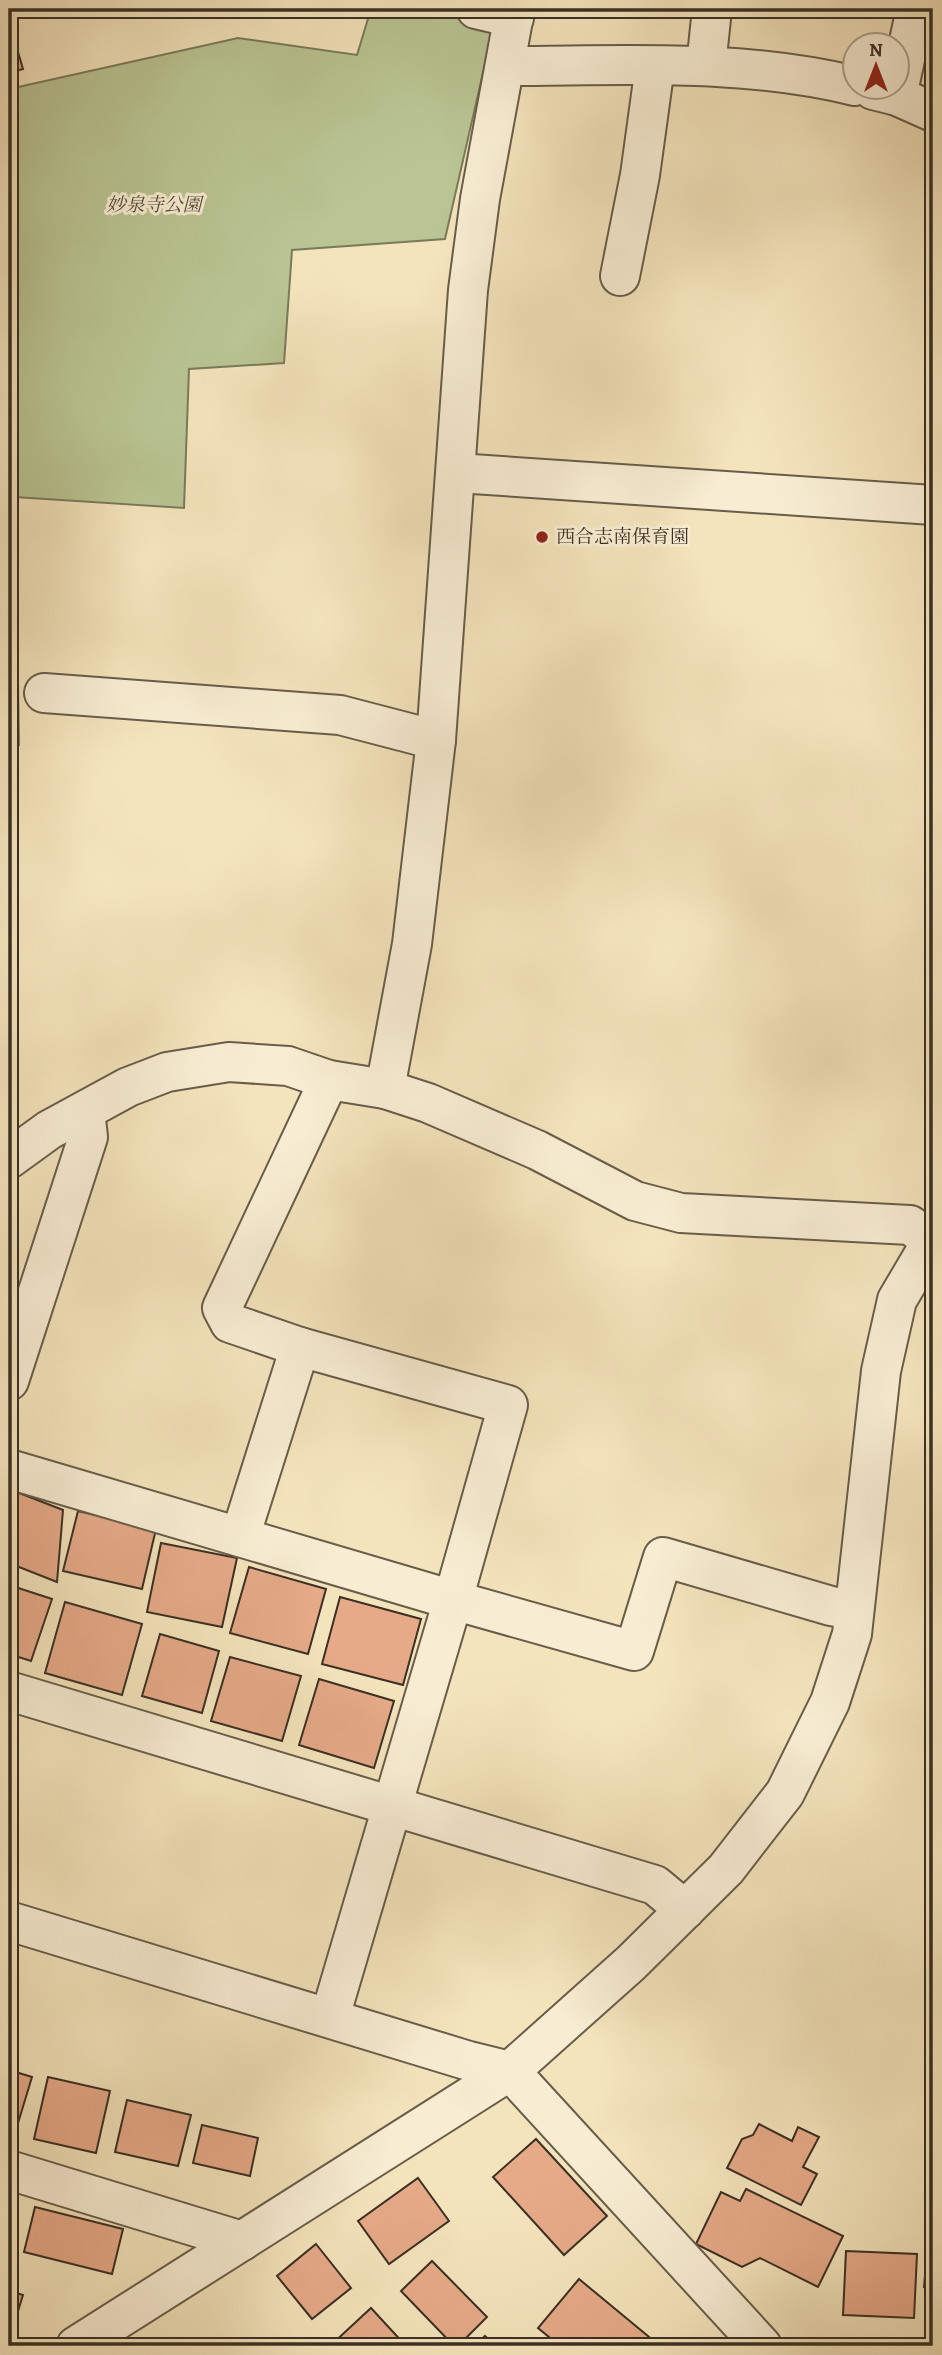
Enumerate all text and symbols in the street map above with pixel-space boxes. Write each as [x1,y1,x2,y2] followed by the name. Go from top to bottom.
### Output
[841,32,911,102] north arrow
[869,37,883,63] text: N
[106,192,204,218] park label: 妙泉寺公園
[556,524,689,550] place label: 西合志南保育園
[534,529,550,545] marker: 西合志南保育園

